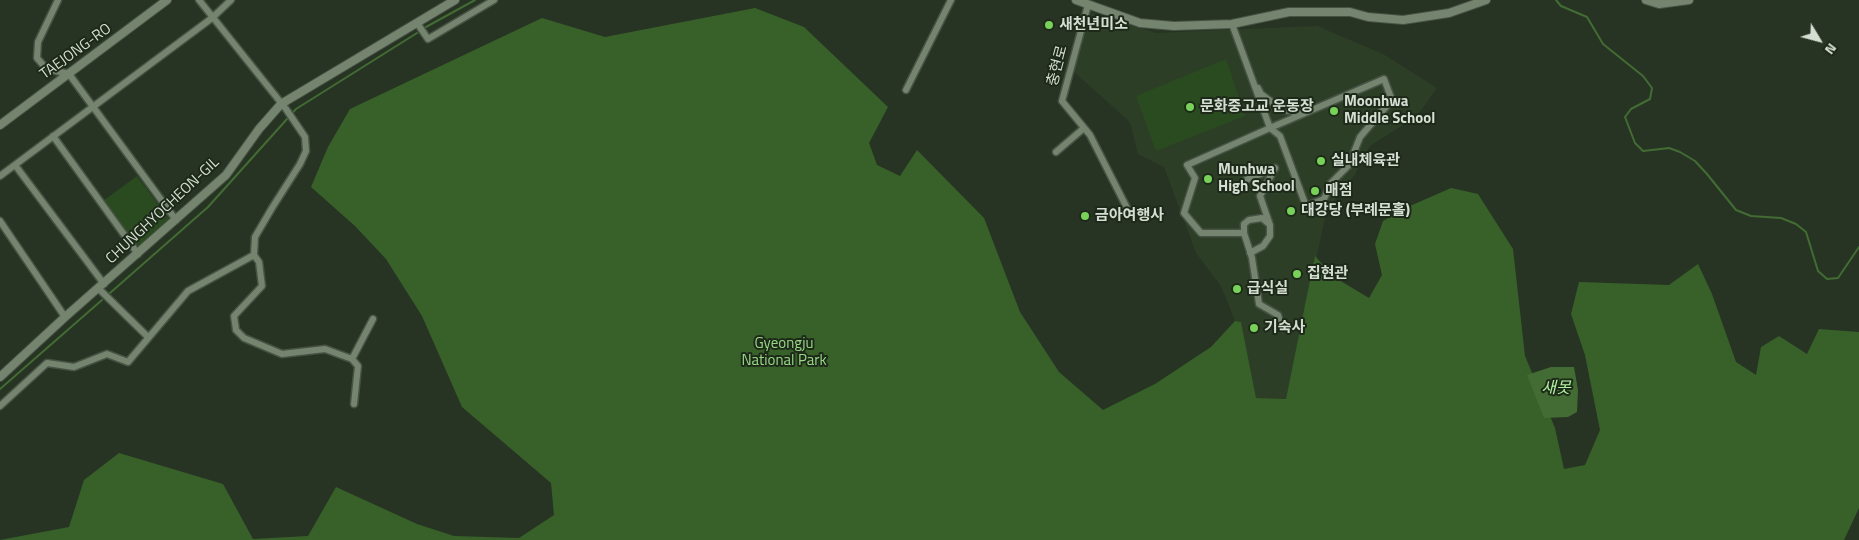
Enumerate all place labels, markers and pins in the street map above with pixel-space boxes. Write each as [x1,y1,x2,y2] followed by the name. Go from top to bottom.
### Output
[1059,16,1128,34] place label: 새천년미소
[1043,19,1055,31] marker: 새천년미소
[1344,93,1435,128] place label: Moonhwa Middle School
[1200,98,1314,116] place label: 문화중고교 운동장
[1184,101,1196,113] marker: 문화중고교 운동장
[1328,105,1340,117] marker: Moonhwa Middle School
[1331,152,1400,170] place label: 실내체육관
[1315,155,1327,167] marker: 실내체육관
[1218,161,1295,196] place label: Munhwa High School
[1202,173,1214,185] marker: Munhwa High School
[1325,182,1353,200] place label: 매점
[1309,185,1321,197] marker: 매점
[1301,202,1410,220] place label: 대강당 (부례문홀)
[1285,205,1297,217] marker: 대강당 (부례문홀)
[1095,207,1164,225] place label: 금아여행사
[1079,210,1091,222] marker: 금아여행사
[1307,265,1348,283] place label: 집현관
[1291,268,1303,280] marker: 집현관
[1247,280,1288,298] place label: 급식실
[1231,283,1243,295] marker: 급식실
[1264,319,1305,337] place label: 기숙사
[1248,322,1260,334] marker: 기숙사

